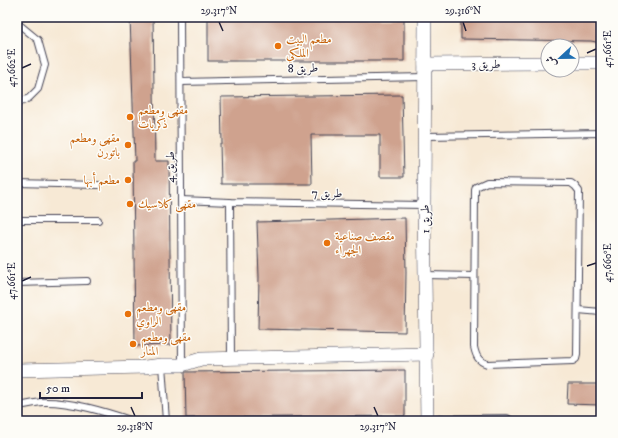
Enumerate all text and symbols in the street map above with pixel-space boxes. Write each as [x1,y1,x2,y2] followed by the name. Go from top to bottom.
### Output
[201,5,237,17] text: 29.317°N
[445,5,481,17] text: 29.316°N
[602,30,614,68] text: 47.661°E
[286,32,332,65] place label: مطعم البيت الملكي
[540,38,580,78] north arrow
[273,41,283,51] marker: مطعم البيت الملكي
[6,49,18,87] text: 47.662°E
[543,54,560,69] text: ش
[471,57,501,72] street label: طريق 3
[288,61,319,76] street label: طريق 8
[138,103,188,132] place label: مقهى ومطعم ذكريات
[125,112,135,122] marker: مقهى ومطعم ذكريات
[70,131,120,160] place label: مقهى ومطعم باتورن
[123,140,133,150] marker: مقهى ومطعم باتورن
[163,151,178,183] street label: طريق 4
[84,172,120,191] place label: مطعم أبها
[123,175,133,185] marker: مطعم أبها
[311,186,343,201] street label: طريق 7
[138,197,196,213] place label: مقهى كلاسيك
[125,199,135,209] marker: مقهى كلاسيك
[418,204,433,234] street label: طريق 1
[335,229,395,258] place label: مقصف صناعية الجهراء
[322,238,332,248] marker: مقصف صناعية الجهراء
[602,243,614,283] text: 47.660°E
[6,262,18,300] text: 47.661°E
[136,300,186,331] place label: مقهى ومطعم الراوي
[123,309,133,319] marker: مقهى ومطعم الراوي
[140,330,191,359] place label: مقهى ومطعم المنار
[128,339,138,349] marker: مقهى ومطعم المنار
[40,374,142,400] scale bar
[46,381,70,396] text: 50 m
[117,421,153,433] text: 29.318°N
[360,421,396,433] text: 29.317°N

